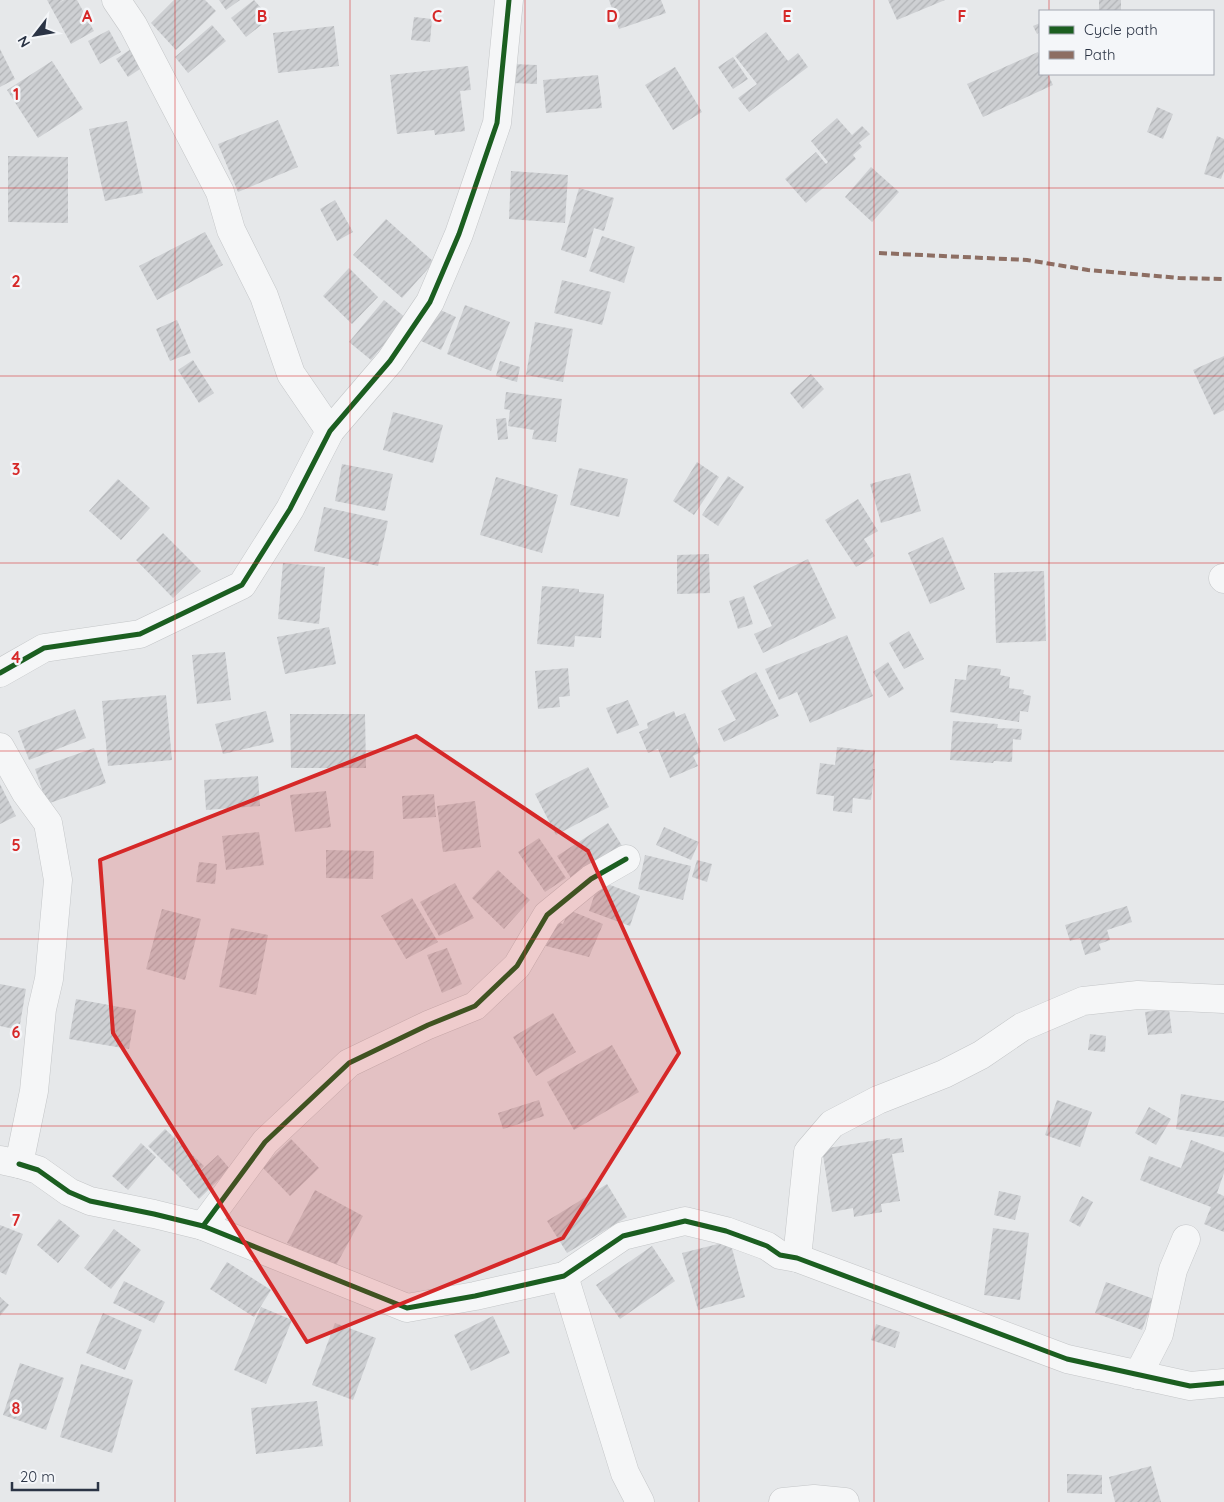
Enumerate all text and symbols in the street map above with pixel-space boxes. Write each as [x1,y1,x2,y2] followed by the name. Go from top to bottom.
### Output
[82,6,93,26] text: A
[257,6,267,26] text: B
[432,6,442,26] text: C
[606,6,618,26] text: D
[782,6,792,26] text: E
[958,6,967,26] text: F
[10,10,60,60] north arrow
[1039,10,1214,75] legend
[1084,20,1158,39] text: Cycle path
[13,33,34,51] text: N
[1084,45,1116,64] text: Path
[13,84,19,104] text: 1
[11,271,21,291] text: 2
[12,459,20,479] text: 3
[11,647,21,667] text: 4
[11,835,21,855] text: 5
[12,1022,21,1042] text: 6
[12,1210,21,1230] text: 7
[12,1398,21,1418] text: 8
[12,1460,99,1492] scale bar
[20,1467,55,1486] text: 20 m

